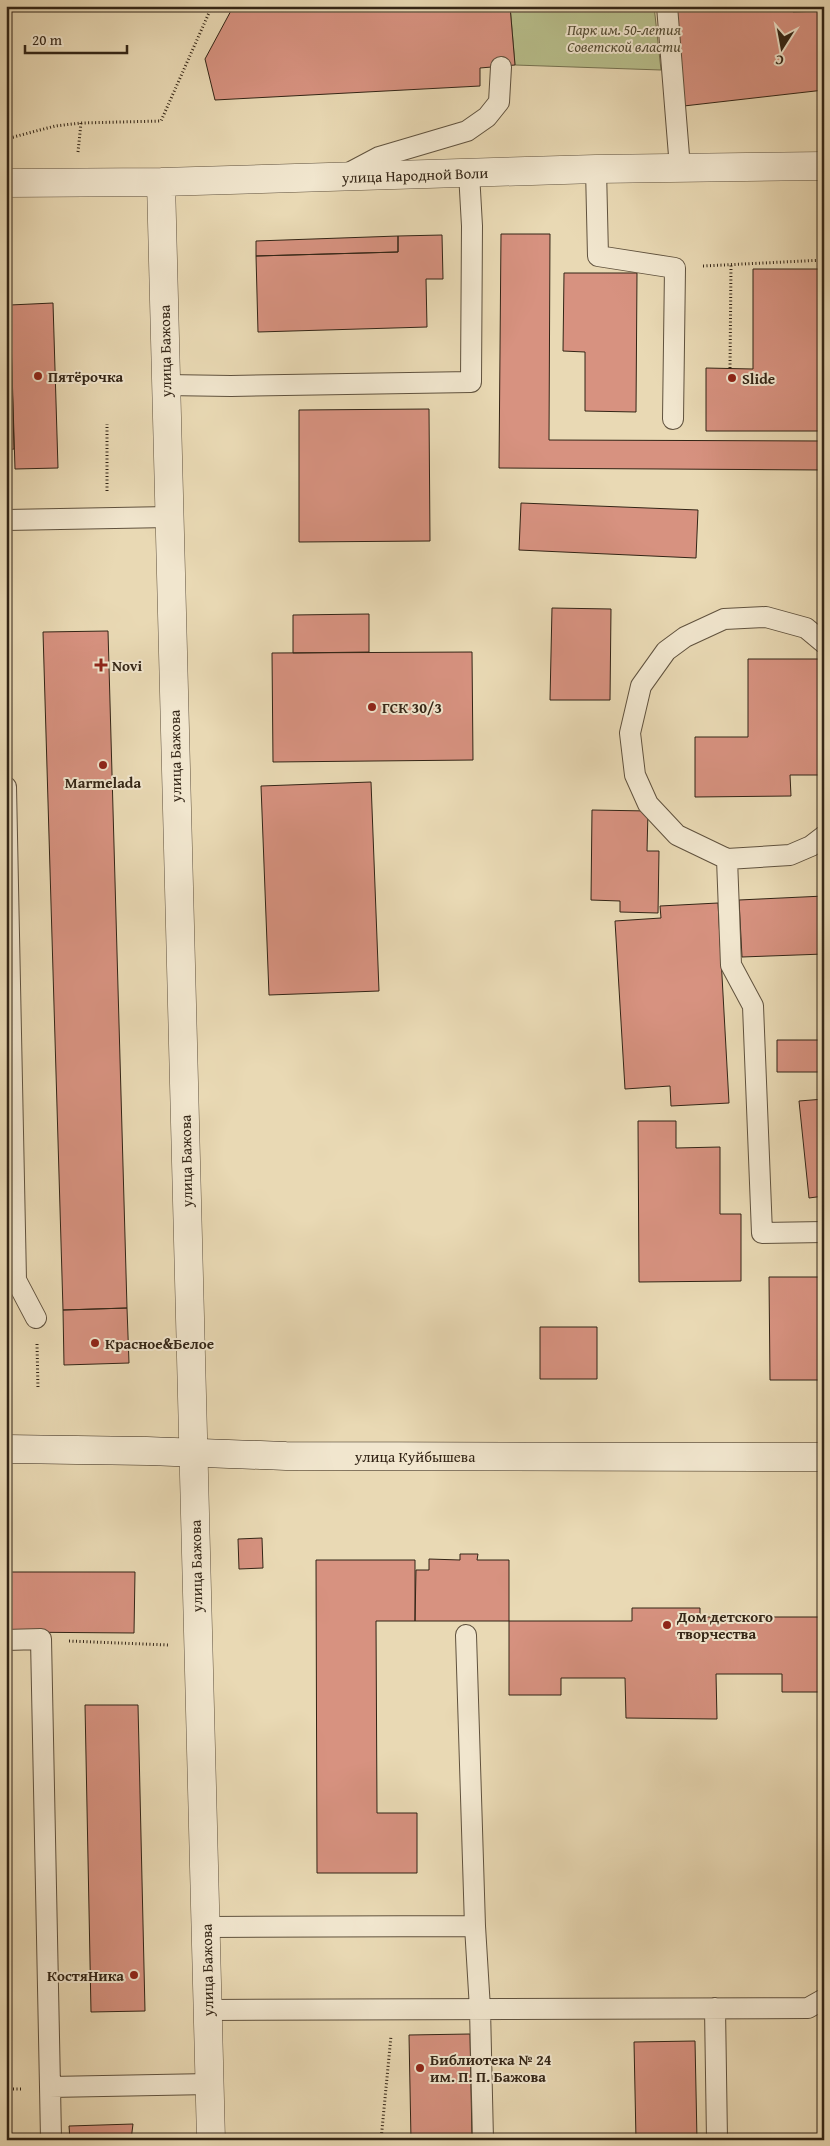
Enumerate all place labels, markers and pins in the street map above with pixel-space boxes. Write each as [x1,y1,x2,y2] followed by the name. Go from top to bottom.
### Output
[48,366,124,387] place label: Пятёрочка
[742,368,775,389] place label: Slide
[32,370,44,382] marker: Пятёрочка
[726,372,738,384] marker: Slide
[112,655,142,676] place label: Novi
[94,658,108,672] marker: Novi
[382,697,442,718] place label: ГСК 30/3
[366,701,378,713] marker: ГСК 30/3
[97,759,109,771] marker: Marmelada
[65,772,141,793] place label: Marmelada
[105,1333,214,1354] place label: Красное&Белое
[89,1337,101,1349] marker: Красное&Белое
[676,1606,773,1644] place label: Дом детского творчества
[661,1619,673,1631] marker: Дом детского творчества
[47,1965,124,1986] place label: КостяНика
[128,1969,140,1981] marker: КостяНика
[430,2049,552,2087] place label: Библиотека № 24 им. П. П. Бажова
[414,2062,426,2074] marker: Библиотека № 24 им. П. П. Бажова

